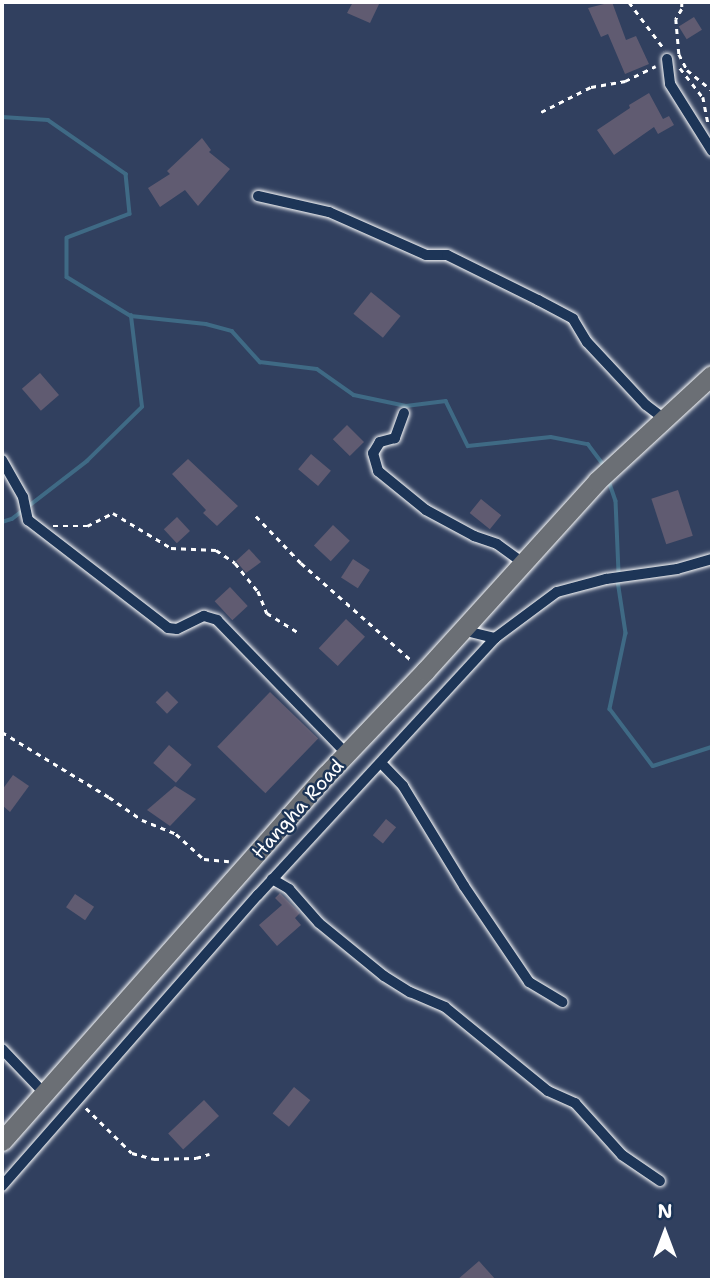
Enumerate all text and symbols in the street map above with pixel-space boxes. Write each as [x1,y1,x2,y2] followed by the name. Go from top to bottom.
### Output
[247,754,349,864] street label: Hangha Road
[630,1198,700,1268] north arrow
[657,1199,673,1224] text: N

